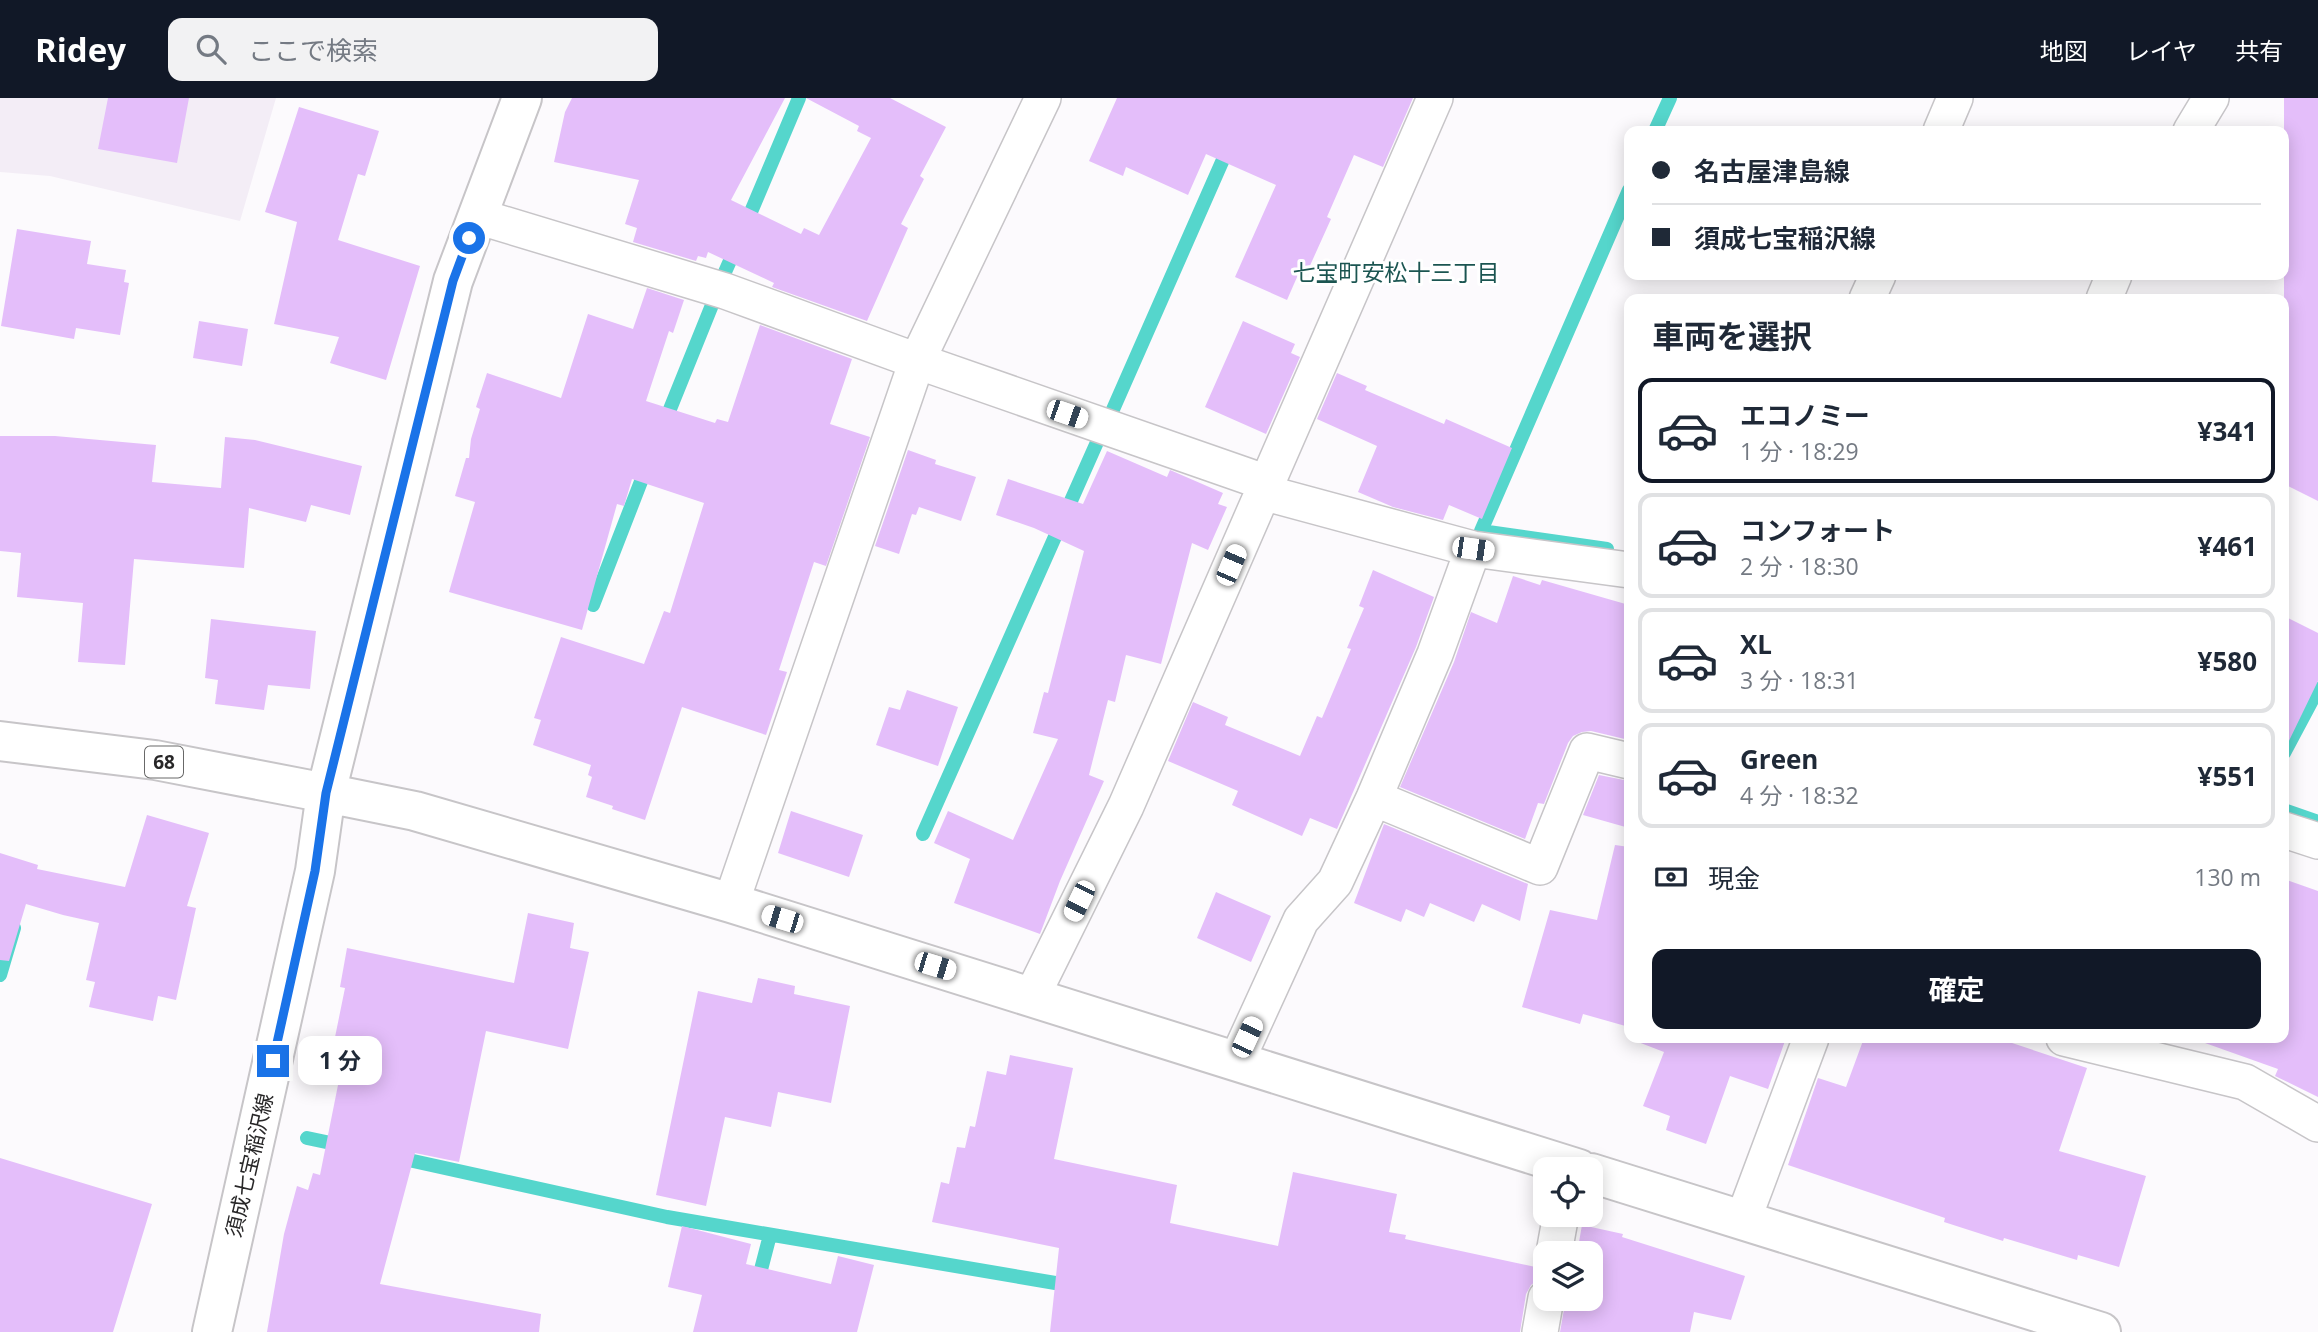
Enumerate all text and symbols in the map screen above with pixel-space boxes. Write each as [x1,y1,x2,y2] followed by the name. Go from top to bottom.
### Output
[168,18,658,81] search box
[35,27,126,72] text: Ridey
[192,30,230,68] icon: search
[248,32,378,68] text: ここで検索
[2040,34,2088,67] text: 地図
[2126,34,2197,67] text: レイヤ
[2235,34,2283,67] text: 共有
[1694,153,1850,189] text: 名古屋津島線
[1694,220,1876,256] text: 須成七宝稲沢線
[453,222,485,254] route start
[1293,256,1500,288] district label: 七宝町安松十三丁目
[1652,314,1812,357] text: 車両を選択
[1044,397,1091,431] car
[1740,397,1870,433] text: エコノミー
[1656,399,1719,462] icon: car
[2198,413,2257,449] text: ¥341
[1740,435,1859,467] text: 1 分 · 18:29
[1740,512,1895,548] text: コンフォート
[1656,514,1719,577] icon: car
[2198,528,2257,564] text: ¥461
[1451,536,1496,562] car
[1214,542,1249,588] car
[1740,550,1859,582] text: 2 分 · 18:30
[1740,626,1772,662] text: XL
[1656,629,1719,692] icon: car
[2198,643,2257,679] text: ¥580
[1740,664,1859,696] text: 3 分 · 18:31
[1740,741,1818,777] text: Green
[1656,744,1719,807] icon: car
[145,747,183,778] road number: 68
[2198,758,2257,794] text: ¥551
[1740,779,1859,811] text: 4 分 · 18:32
[1652,858,1690,896] icon: cash
[1708,860,1760,896] text: 現金
[2194,861,2261,893] text: 130 m
[1061,878,1098,924] car
[759,903,806,935] car
[1652,949,2261,1029] button: 確定
[912,950,959,982] car
[1229,1014,1266,1060] car
[298,1037,382,1086] callout: 1 分
[319,1044,361,1076] text: 1 分
[257,1045,289,1077] route end
[219,1090,279,1240] street label: 須成七宝稲沢線
[1533,1157,1603,1311] map controls
[1533,1157,1603,1227] button: locate
[1533,1241,1603,1311] button: layers

